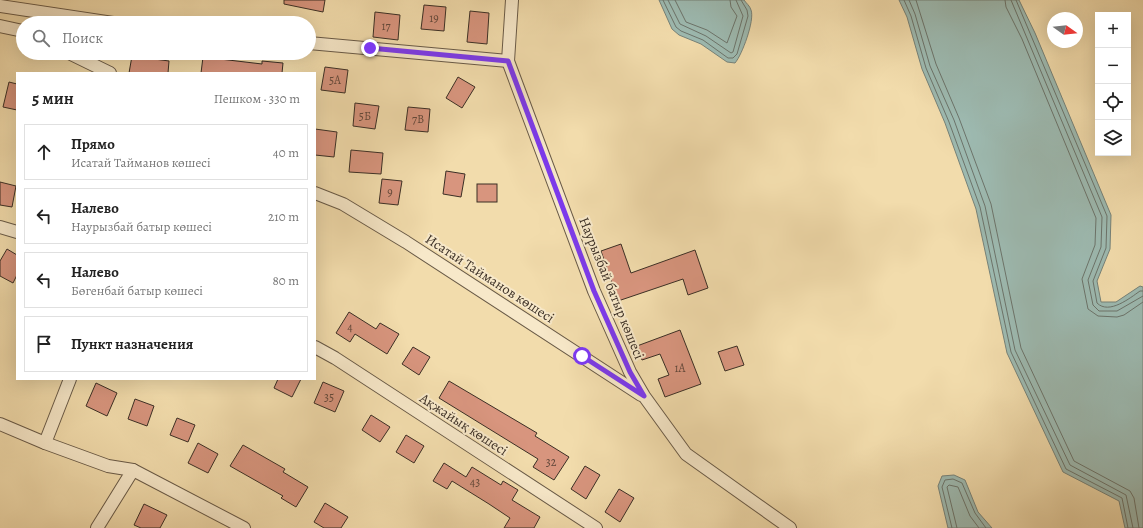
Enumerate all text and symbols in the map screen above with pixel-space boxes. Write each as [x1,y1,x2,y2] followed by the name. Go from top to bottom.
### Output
[429,10,439,26] house number: 19
[1047,12,1083,48] north arrow
[1095,12,1131,156] map controls
[1095,12,1131,48] button: +
[16,16,316,60] search box
[381,18,392,34] house number: 17
[30,27,52,49] icon: search
[62,28,103,48] text: Поиск
[361,39,379,57] route end
[1095,48,1131,84] button: −
[329,72,342,88] house number: 5А
[1095,84,1131,120] button: locate
[32,87,74,110] text: 5 мин
[214,90,300,107] text: Пешком · 330 m
[359,108,371,124] house number: 5Б
[412,111,424,127] house number: 7В
[1095,120,1131,156] button: layers
[71,134,115,154] text: Прямо
[33,141,55,163] icon: ahead
[273,144,299,161] text: 40 m
[71,154,211,171] text: Исатай Тайманов көшесі
[387,184,393,200] house number: 9
[71,198,119,218] text: Налево
[33,205,55,227] icon: left
[268,208,299,225] text: 210 m
[574,214,649,362] street label: Наурызбай батыр көшесі
[71,218,212,235] text: Наурызбай батыр көшесі
[422,230,558,327] street label: Исатай Тайманов көшесі
[71,262,119,282] text: Налево
[33,269,55,291] icon: left
[272,272,299,289] text: 80 m
[71,282,203,299] text: Бөгенбай батыр көшесі
[347,319,353,335] house number: 4
[33,333,55,355] icon: arrive
[71,334,193,354] text: Пункт назначения
[573,347,591,365] route start
[674,360,687,376] house number: 1А
[415,388,512,460] street label: Ақжайық көшесі
[324,389,334,405] house number: 35
[546,454,557,470] house number: 32
[470,474,480,490] house number: 43

